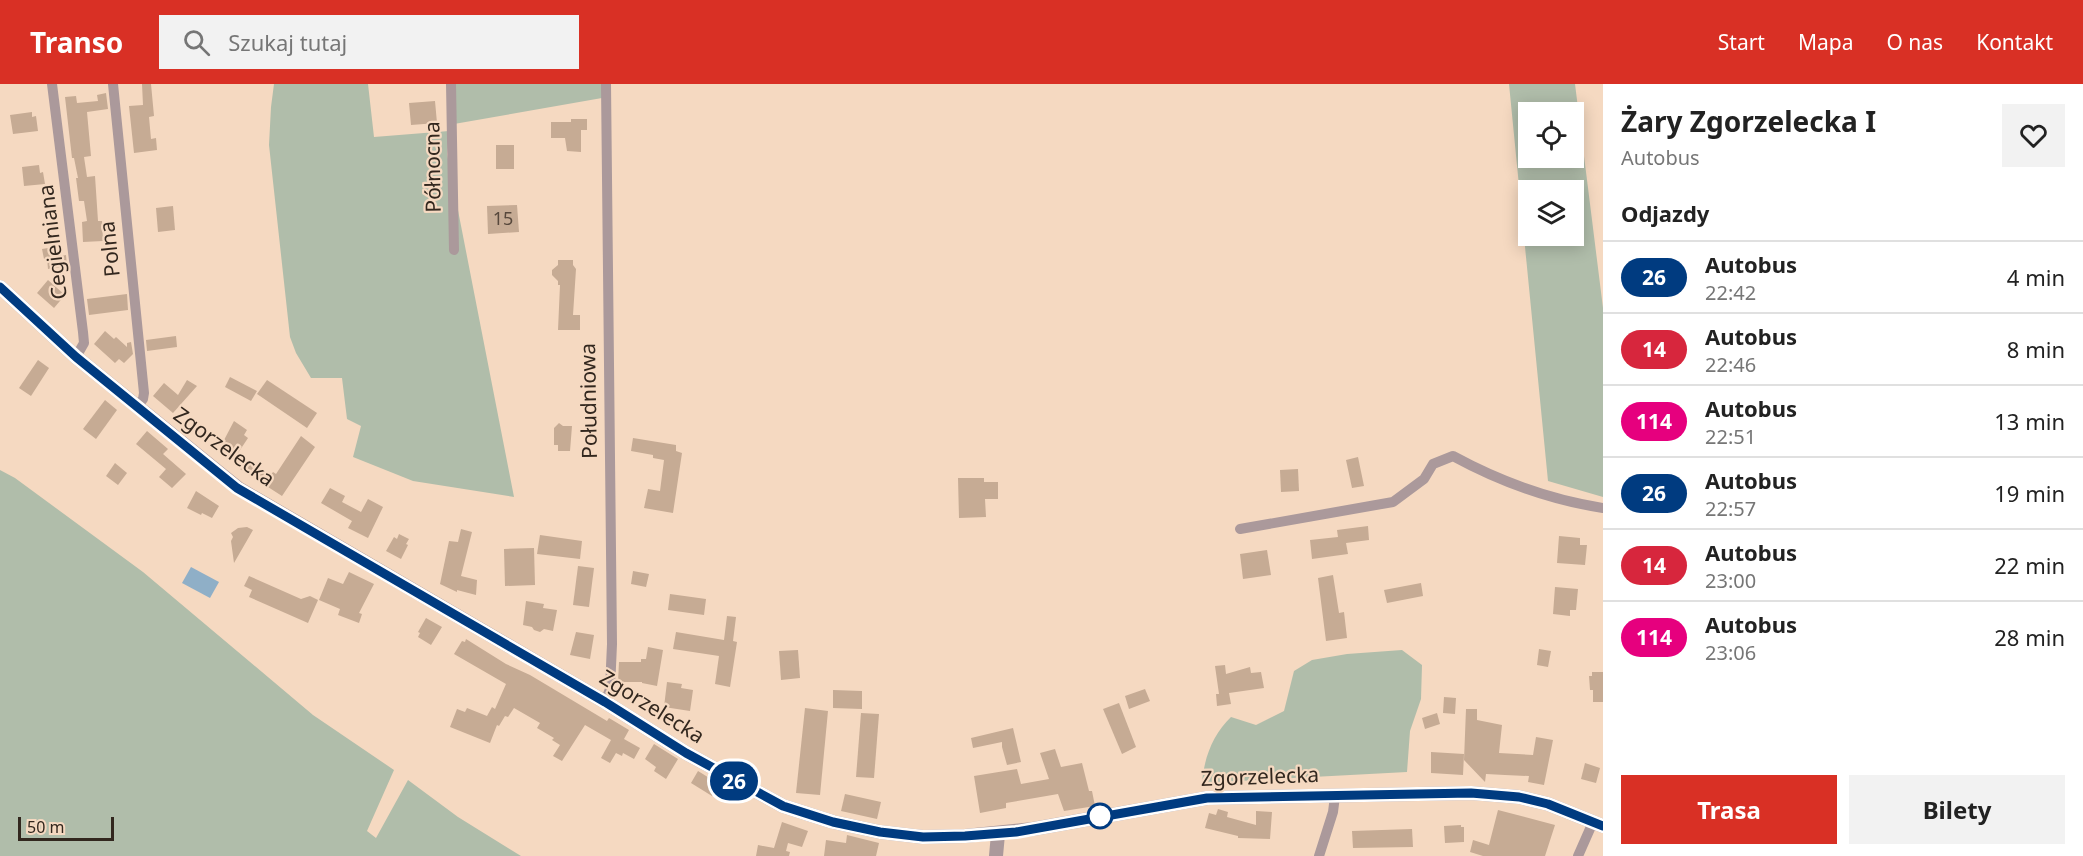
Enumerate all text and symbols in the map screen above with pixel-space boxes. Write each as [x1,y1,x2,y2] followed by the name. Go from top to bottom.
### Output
[159,15,579,69] search box
[30,23,123,61] text: Transo
[180,26,213,59] icon: search
[228,27,347,57] text: Szukaj tutaj
[1718,28,1765,56] text: Start
[1798,28,1853,56] text: Mapa
[1886,28,1943,56] text: O nas
[1976,28,2053,56] text: Kontakt
[1518,102,1584,246] map controls
[1518,102,1584,168] button: locate
[1621,102,1876,140] text: Żary Zgorzelecka I
[2002,104,2065,167] button: heart
[417,121,447,213] street label: Północna
[1621,144,1700,171] text: Autobus
[1518,180,1584,246] button: layers
[31,183,73,301] street label: Cegielniana
[1621,198,1709,228] text: Odjazdy
[493,206,513,230] house number: 15
[92,220,126,278] street label: Polna
[1705,249,1797,279] text: Autobus
[2007,262,2065,292] text: 4 min
[1642,263,1666,291] text: 26
[1705,279,1756,306] text: 22:42
[1705,321,1797,351] text: Autobus
[2007,334,2065,364] text: 8 min
[1642,335,1666,363] text: 14
[573,343,603,459] street label: Południowa
[1705,351,1756,378] text: 22:46
[1705,393,1797,423] text: Autobus
[168,400,281,492] street label: Zgorzelecka
[1994,406,2065,436] text: 13 min
[1636,407,1672,435] text: 114
[1705,423,1756,450] text: 22:51
[1705,465,1797,495] text: Autobus
[1994,478,2065,508] text: 19 min
[1642,479,1666,507] text: 26
[1705,495,1756,522] text: 22:57
[1705,537,1797,567] text: Autobus
[1994,550,2065,580] text: 22 min
[1642,551,1666,579] text: 14
[1705,567,1756,594] text: 23:00
[1705,609,1797,639] text: Autobus
[1994,622,2065,652] text: 28 min
[1636,623,1672,651] text: 114
[1705,639,1756,666] text: 23:06
[595,663,710,749] street label: Zgorzelecka
[1200,760,1320,792] street label: Zgorzelecka
[707,762,761,800] line badge: 26
[722,767,746,795] text: 26
[1621,775,1837,844] button: Trasa
[1849,775,2065,844] button: Bilety
[1087,803,1113,829] unlabelled marker
[18,814,114,842] scale bar
[27,816,64,838] text: 50 m

